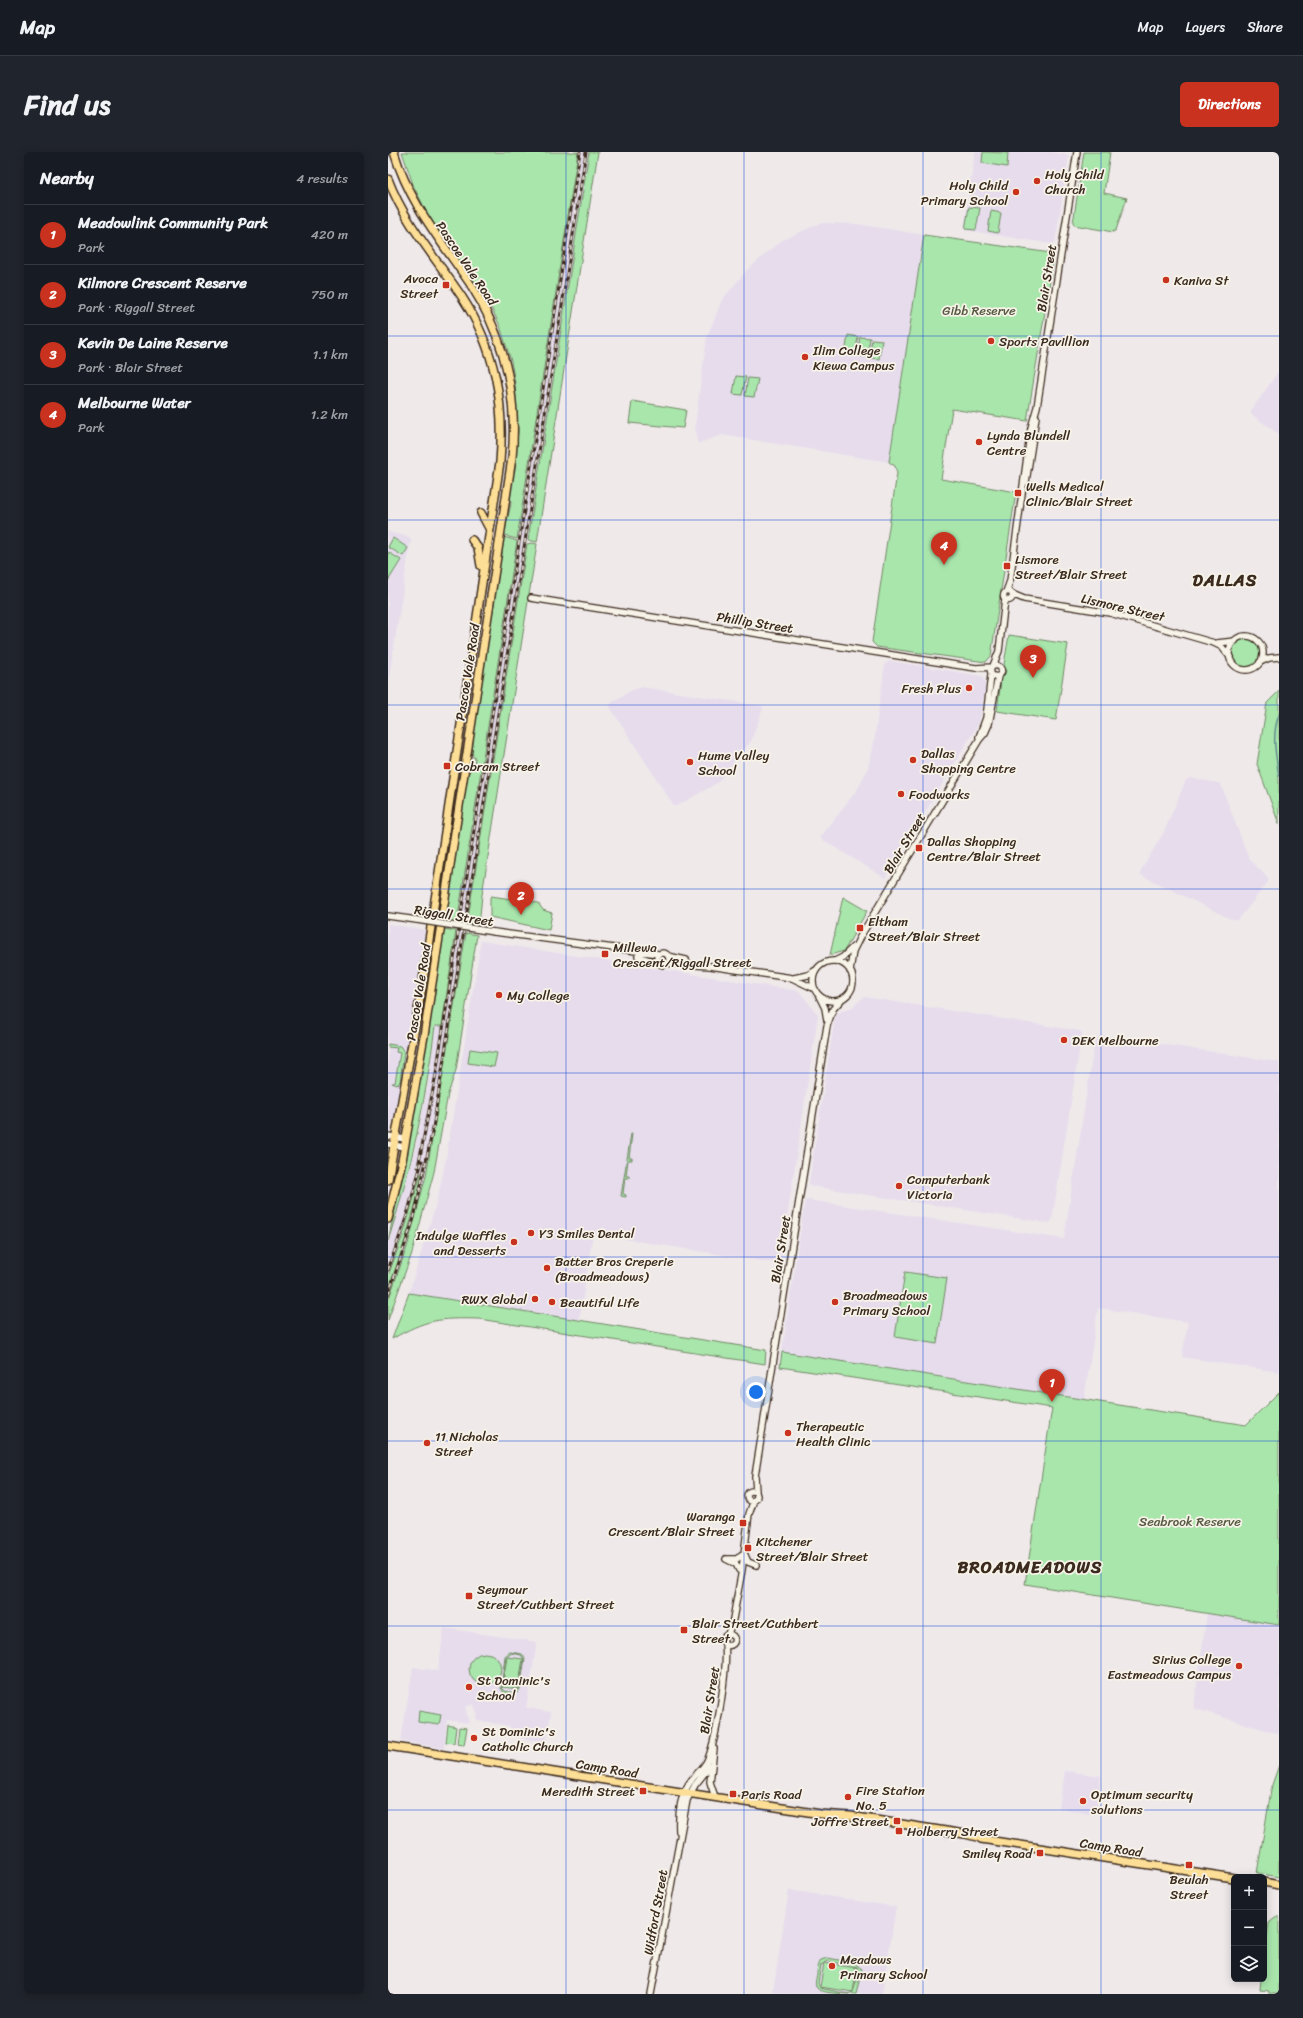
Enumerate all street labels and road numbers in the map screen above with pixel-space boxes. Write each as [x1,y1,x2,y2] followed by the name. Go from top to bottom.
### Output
[430,216,504,311] street label: Pascoe Vale Road
[1030,242,1063,314] street label: Blair Street
[1079,587,1168,628] street label: Lismore Street
[715,605,795,640] street label: Phillip Street
[448,621,487,722] street label: Pascoe Vale Road
[877,808,932,878] street label: Blair Street
[413,898,496,933] street label: Riggall Street
[399,941,438,1042] street label: Pascoe Vale Road
[764,1213,797,1285] street label: Blair Street
[693,1664,726,1736] street label: Blair Street
[574,1752,641,1785] street label: Camp Road
[1078,1831,1145,1864] street label: Camp Road
[637,1867,674,1957] street label: Widford Street

